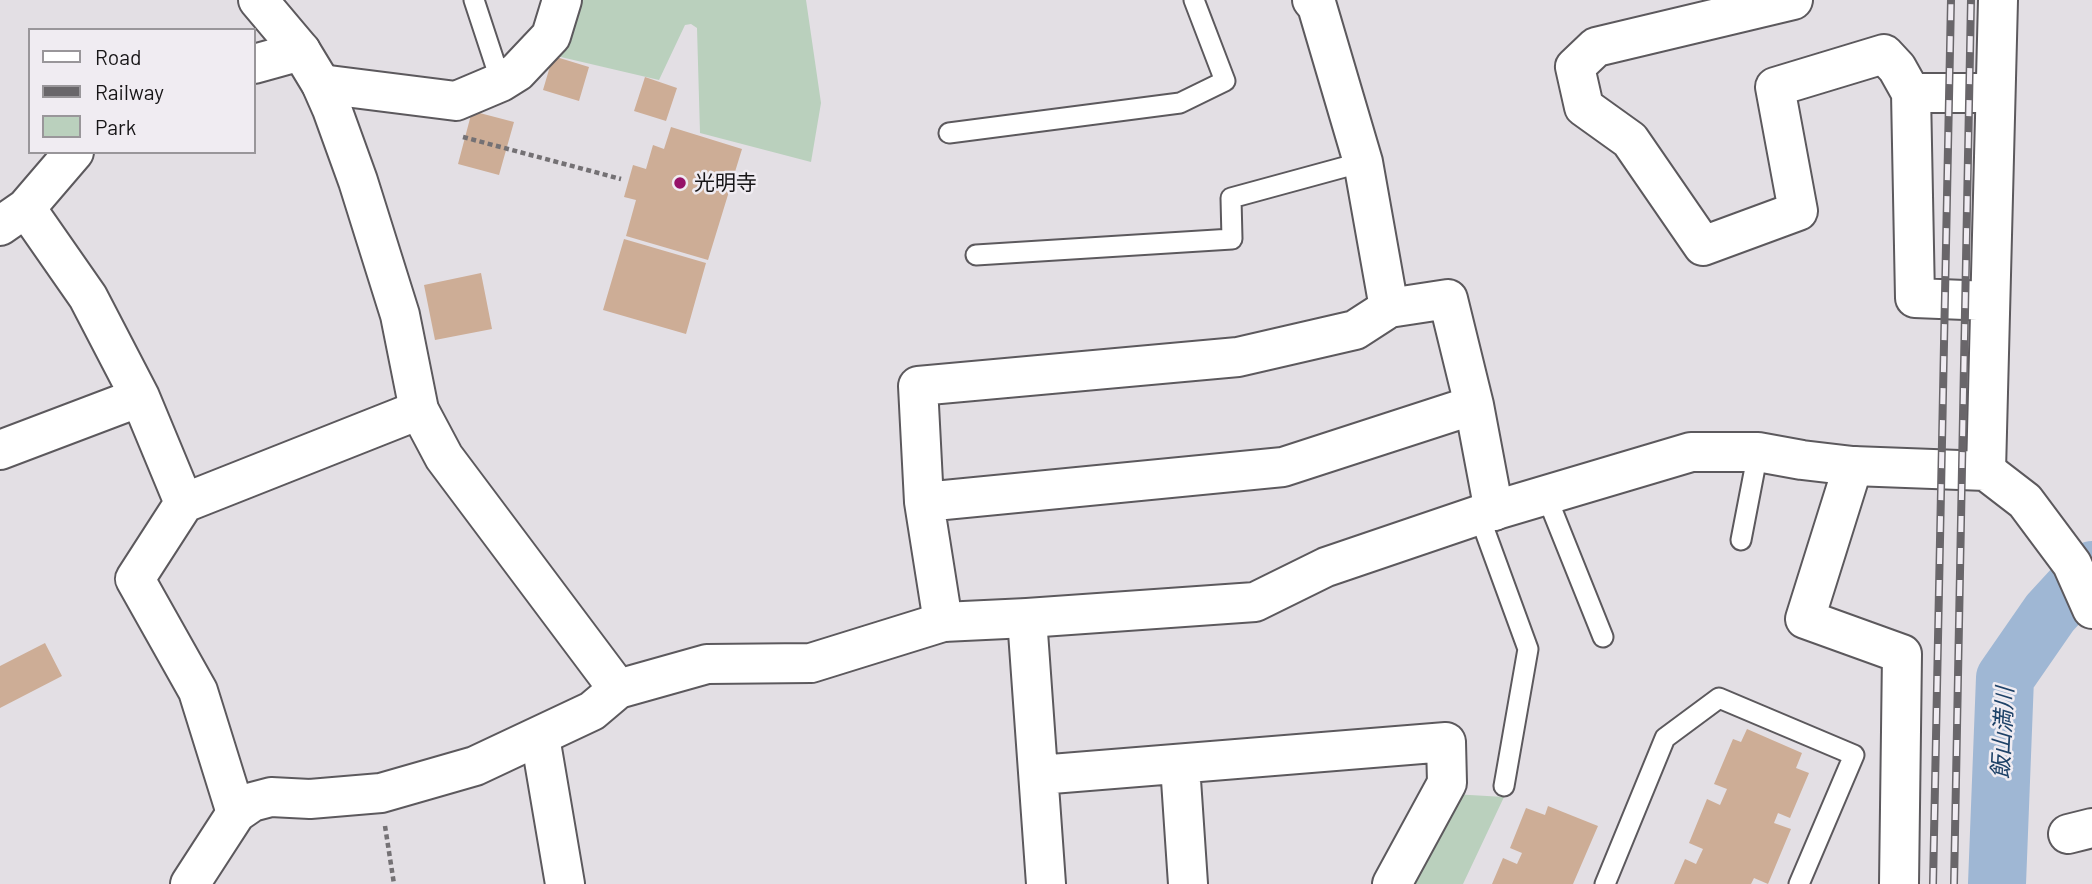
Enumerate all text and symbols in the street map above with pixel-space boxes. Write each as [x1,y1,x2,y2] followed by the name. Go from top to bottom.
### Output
[28,28,256,154] legend
[95,44,141,69] text: Road
[95,79,164,104] text: Railway
[95,114,136,139] text: Park
[694,170,757,196] place label: 光明寺
[672,175,688,191] marker: 光明寺
[1987,686,2019,780] water label: 飯山満川

